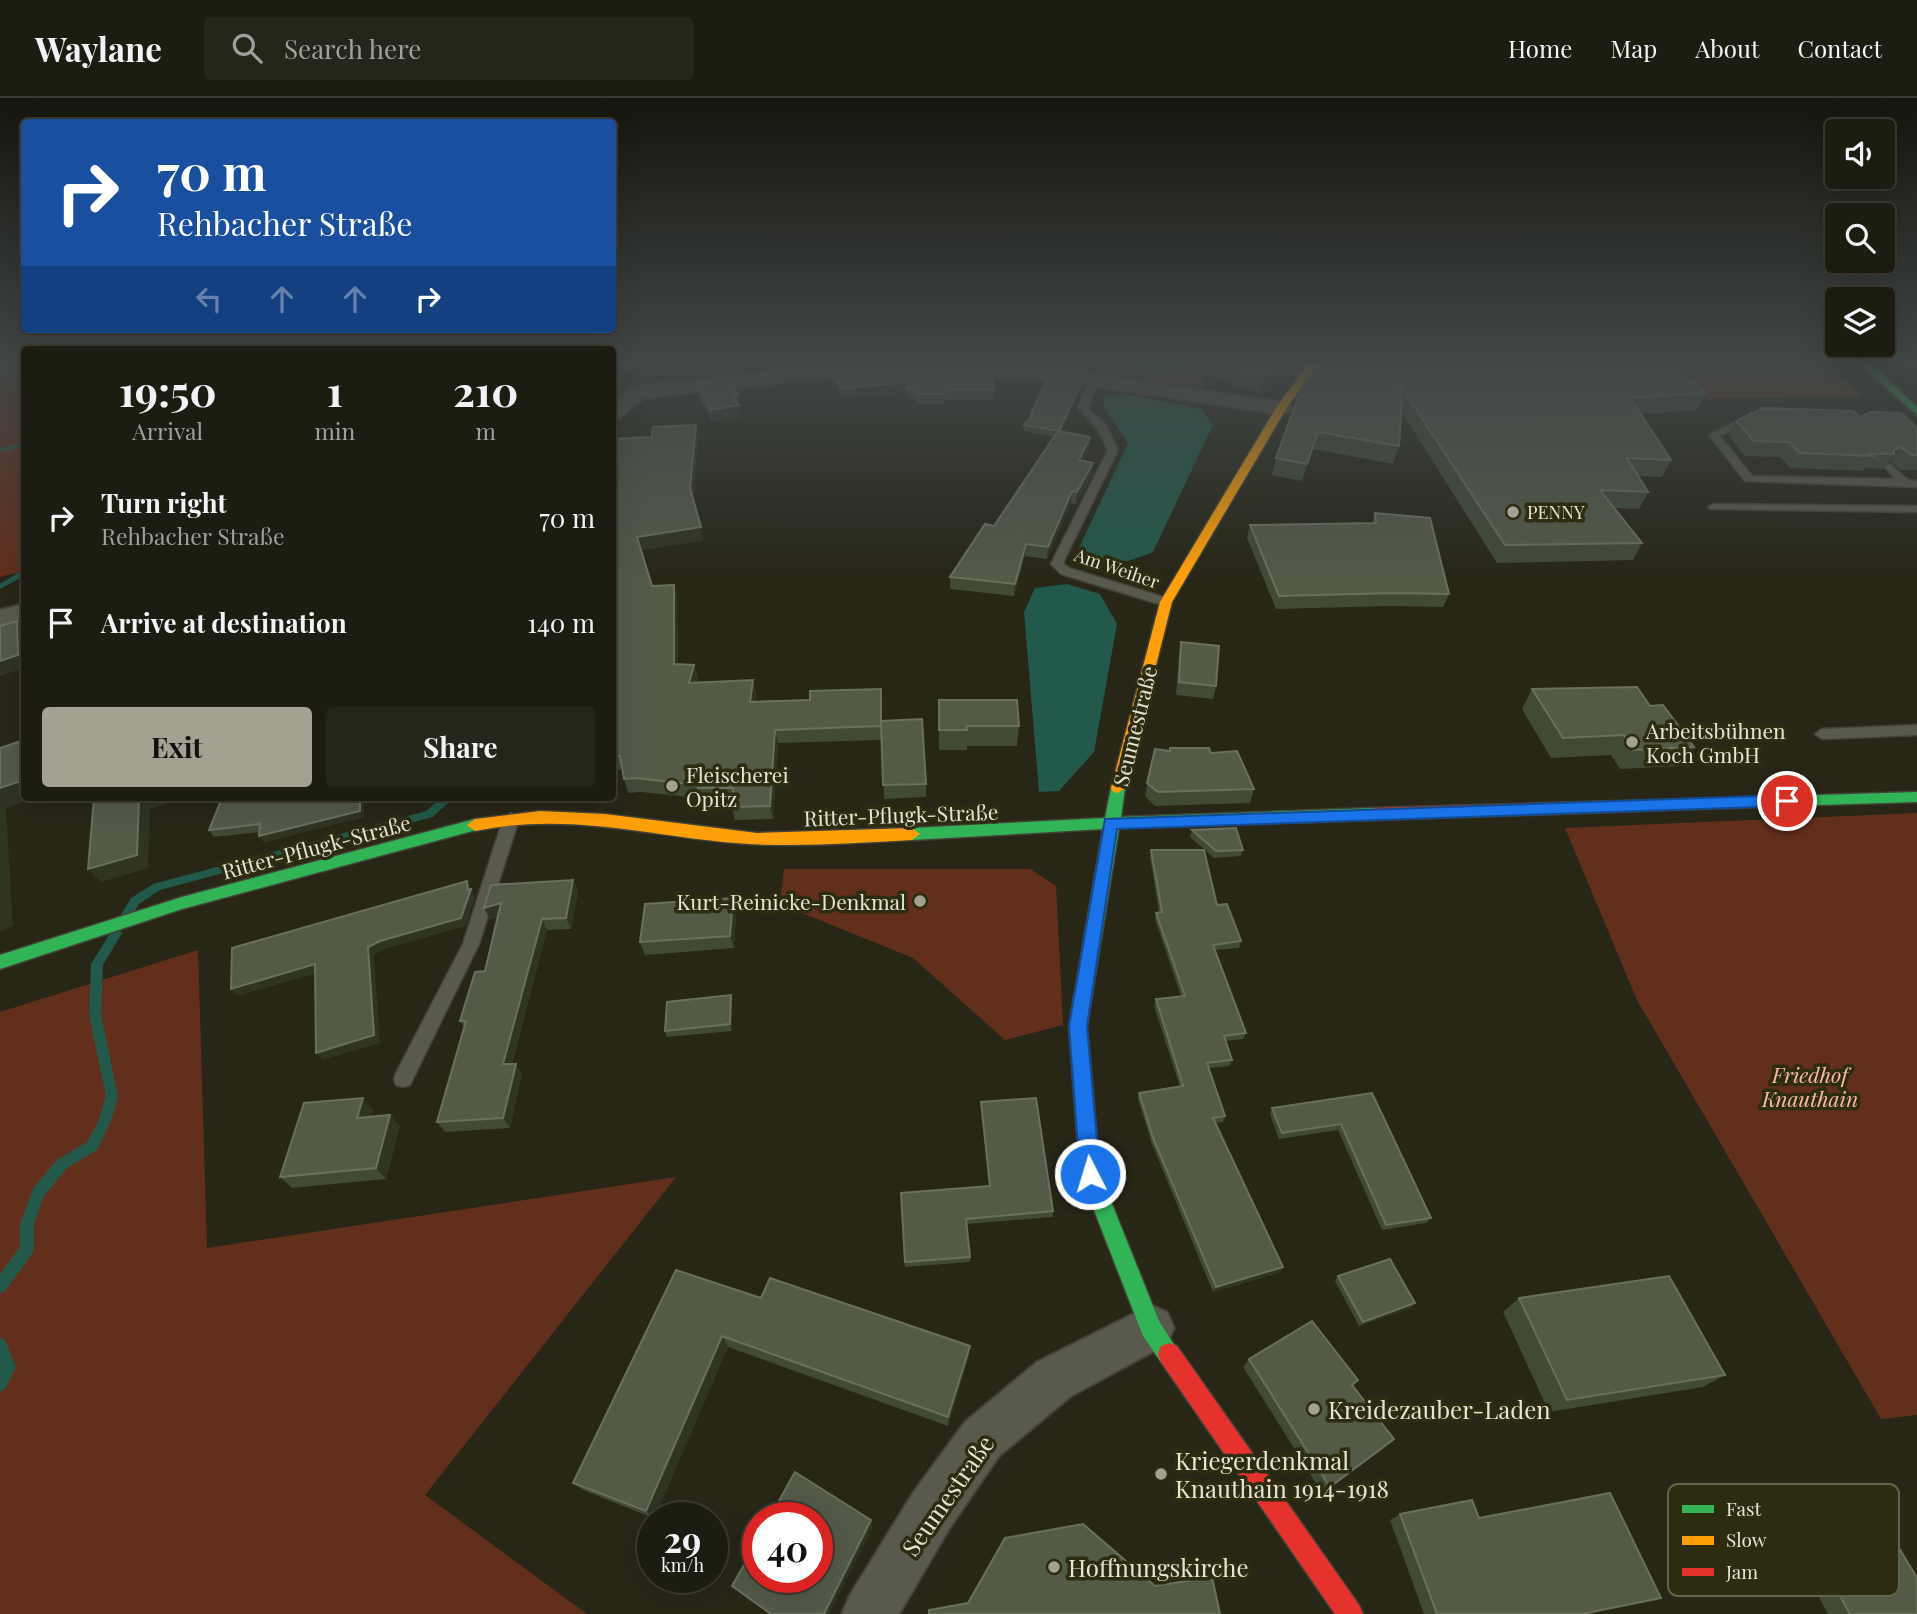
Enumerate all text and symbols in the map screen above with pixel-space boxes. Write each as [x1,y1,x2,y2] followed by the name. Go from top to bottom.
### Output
[204,17,694,80] search box
[35,26,162,70] text: Waylane
[228,29,266,67] icon: search
[284,31,421,66] text: Search here
[1508,32,1572,64] text: Home
[1610,32,1657,64] text: Map
[1695,32,1759,64] text: About
[1797,32,1882,64] text: Contact
[1825,119,1895,357] map controls
[1825,119,1895,189] button: sound
[157,138,267,203] text: 70 m
[42,147,133,238] icon: right
[157,201,412,244] text: Rehbacher Straße
[1825,203,1895,273] button: search
[190,280,228,318] icon: left
[263,280,301,318] icon: ahead
[336,280,374,318] icon: ahead
[409,280,447,318] icon: right
[1825,287,1895,357] button: layers
[119,362,217,418] text: 19:50
[327,362,343,418] text: 1
[453,362,518,418] text: 210
[132,415,203,446] text: Arrival
[314,415,355,446] text: min
[475,415,496,446] text: m
[101,485,227,520] text: Turn right
[42,499,80,537] icon: right
[539,500,595,535] text: 70 m
[1527,500,1585,524] place label: PENNY
[1505,504,1521,520] marker: PENNY
[101,520,285,551] text: Rehbacher Straße
[1070,542,1163,594] street label: Am Weiher
[42,604,80,642] icon: arrive
[101,605,347,640] text: Arrive at destination
[527,605,595,640] text: 140 m
[1106,663,1162,789] street label: Seumestraße
[42,707,312,787] button: Exit
[326,707,595,787] button: Share
[1645,716,1786,768] place label: Arbeitsbühnen Koch GmbH
[1624,734,1640,750] marker: Arbeitsbühnen Koch GmbH
[686,760,789,812] place label: Fleischerei Opitz
[1757,771,1817,831] pin
[664,778,680,794] marker: Fleischerei Opitz
[1768,782,1806,820] icon: arrive
[803,797,999,831] street label: Ritter-Pflugk-Straße
[218,807,414,885] street label: Ritter-Pflugk-Straße
[676,887,906,915] place label: Kurt-Reinicke-Denkmal
[912,893,928,909] marker: Kurt-Reinicke-Denkmal
[1761,1060,1858,1112] park label: Friedhof Knauthain
[1053,1137,1127,1211] position arrow
[1328,1393,1551,1425] place label: Kreidezauber-Laden
[1306,1401,1322,1417] marker: Kreidezauber-Laden
[894,1428,1000,1562] street label: Seumestraße
[1175,1444,1389,1504] place label: Kriegerdenkmal Knauthain 1914-1918
[1153,1466,1169,1482] marker: Kriegerdenkmal Knauthain 1914-1918
[1668,1484,1899,1596] legend
[1726,1495,1762,1521] text: Fast
[742,1502,833,1593] speed limit sign: 40
[664,1515,701,1562] text: 29
[1726,1526,1767,1552] text: Slow
[1068,1551,1249,1583] place label: Hoffnungskirche
[661,1553,704,1577] text: km/h
[1725,1558,1758,1584] text: Jam
[1046,1559,1062,1575] marker: Hoffnungskirche

